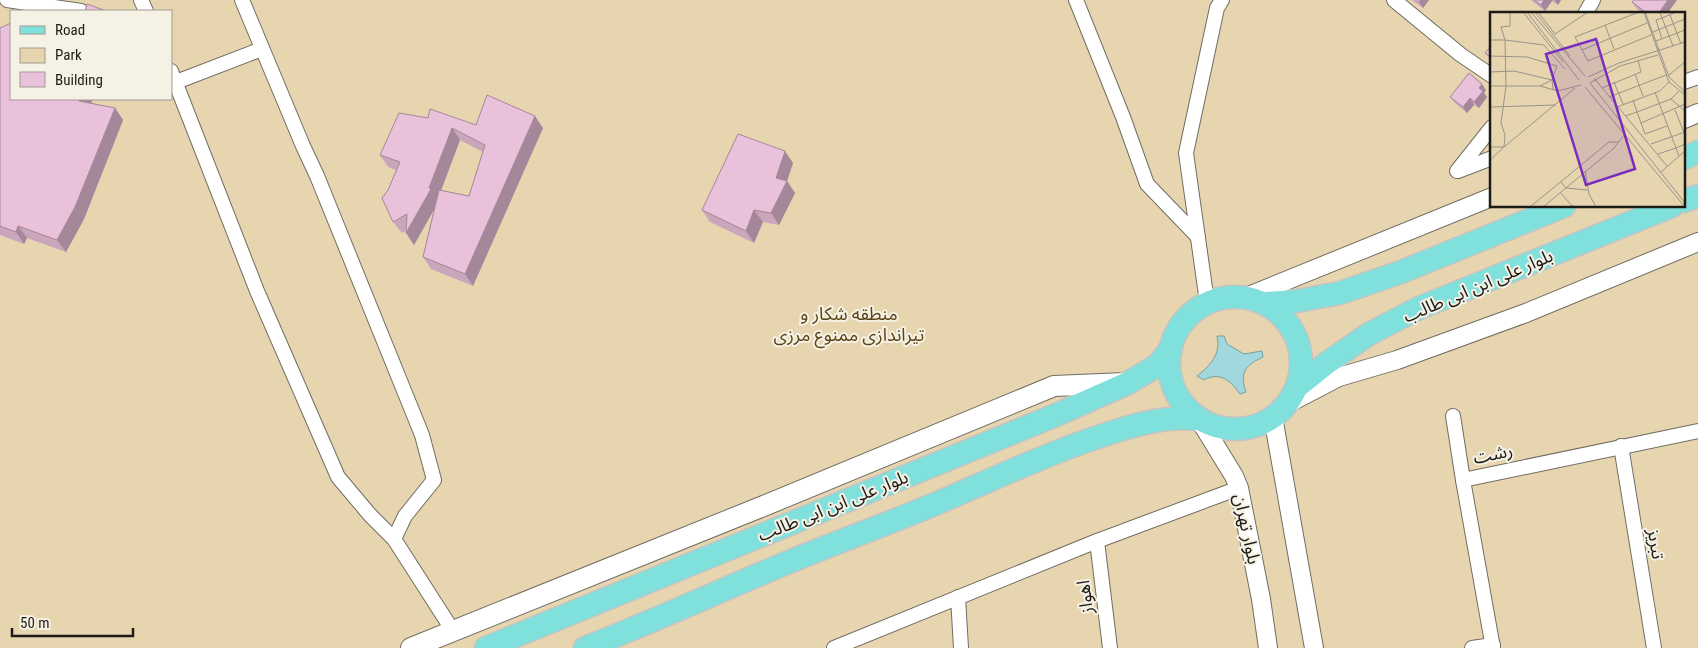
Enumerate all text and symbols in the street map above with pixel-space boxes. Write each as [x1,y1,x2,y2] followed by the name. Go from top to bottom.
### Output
[10,10,172,100] legend
[1490,12,1686,208] inset map
[55,21,85,39] text: Road
[55,46,82,64] text: Park
[55,71,103,89] text: Building
[1400,245,1556,327] street label: بلوار علی ابن ابی طالب
[774,303,924,349] park label: منطقه شکار و تیراندازی ممنوع مرزی
[1471,439,1515,469] street label: رشت
[755,466,911,546] street label: بلوار علی ابن ابی طالب
[1229,492,1265,566] street label: بلوار تهران
[1643,526,1669,561] street label: تبریز
[1072,579,1098,616] street label: اهواز
[12,606,134,638] scale bar
[20,614,50,632] text: 50 m

